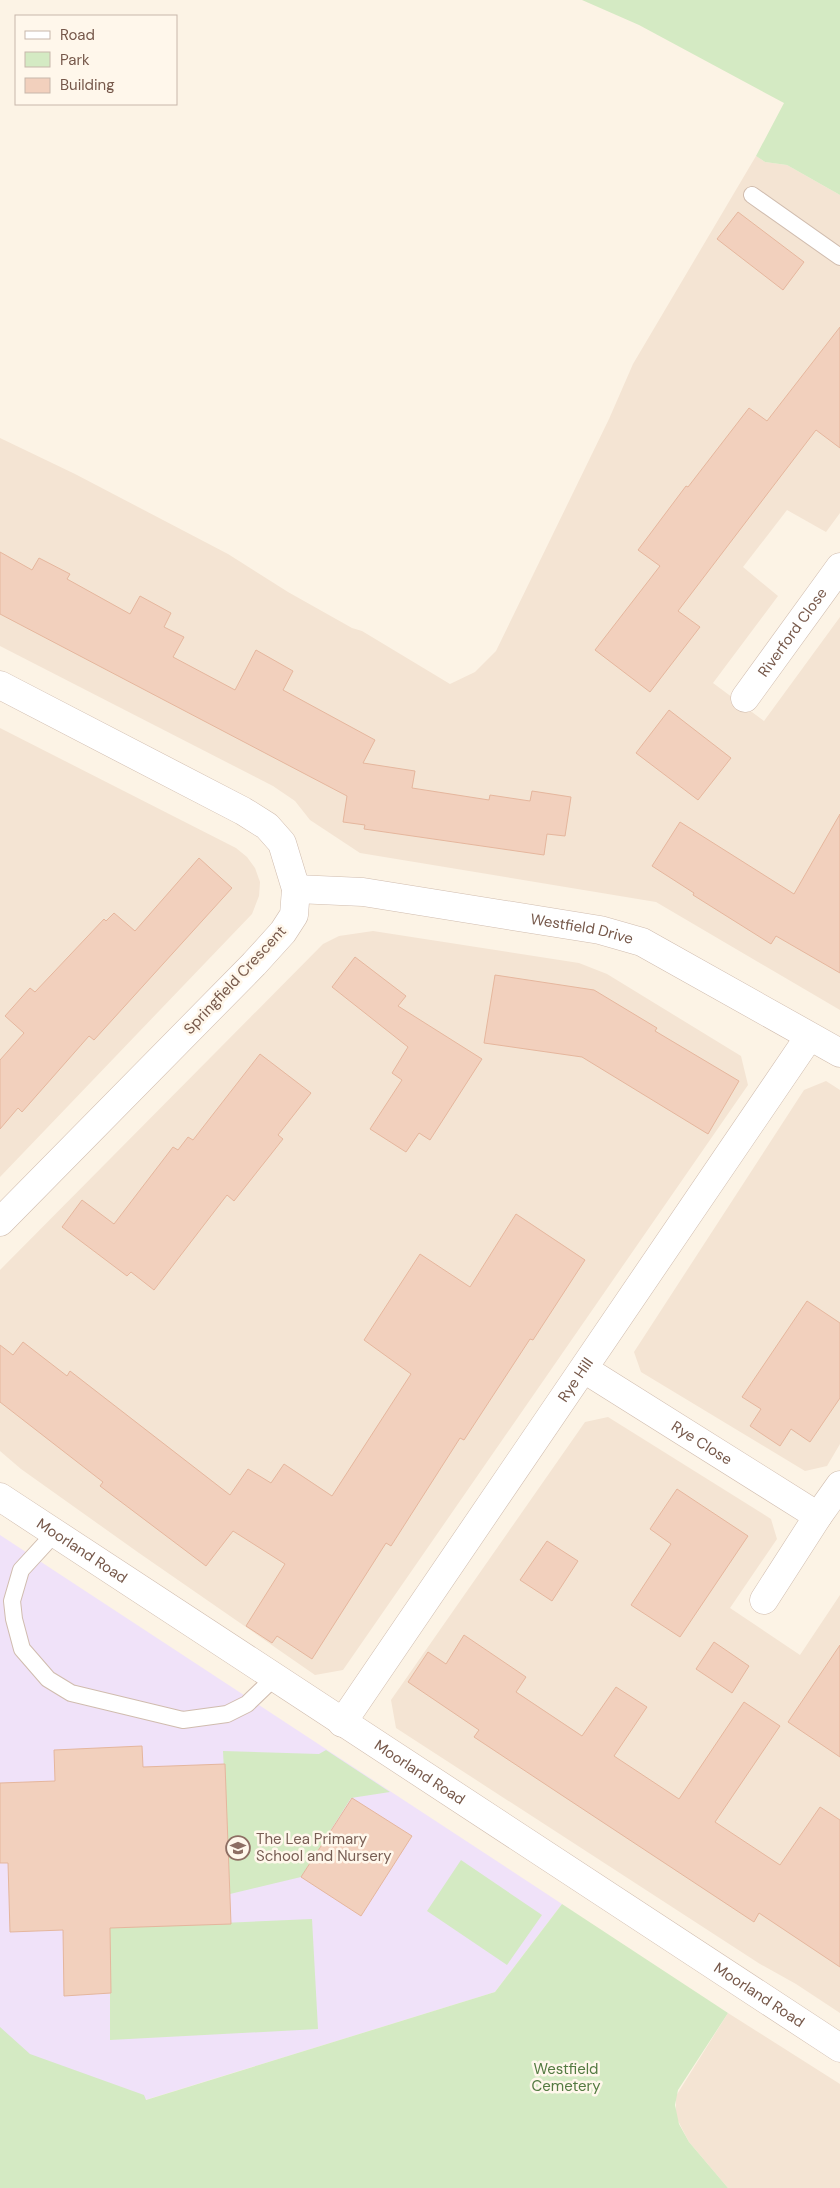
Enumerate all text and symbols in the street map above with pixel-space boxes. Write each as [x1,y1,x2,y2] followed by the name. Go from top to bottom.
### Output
[15,15,178,105] legend
[60,25,95,45] text: Road
[60,50,90,70] text: Park
[60,75,115,95] text: Building
[753,584,832,681] street label: Riverford Close
[529,909,636,949] street label: Westfield Drive
[179,921,291,1039] street label: Springfield Crescent
[553,1354,598,1406] street label: Rye Hill
[668,1416,736,1470] street label: Rye Close
[33,1514,131,1588] street label: Moorland Road
[371,1735,469,1809] street label: Moorland Road
[256,1829,392,1866] place label: The Lea Primary School and Nursery
[225,1835,251,1861] school or university icon: The Lea Primary School and Nursery
[710,1958,808,2032] street label: Moorland Road
[532,2059,601,2096] park label: Westfield Cemetery

